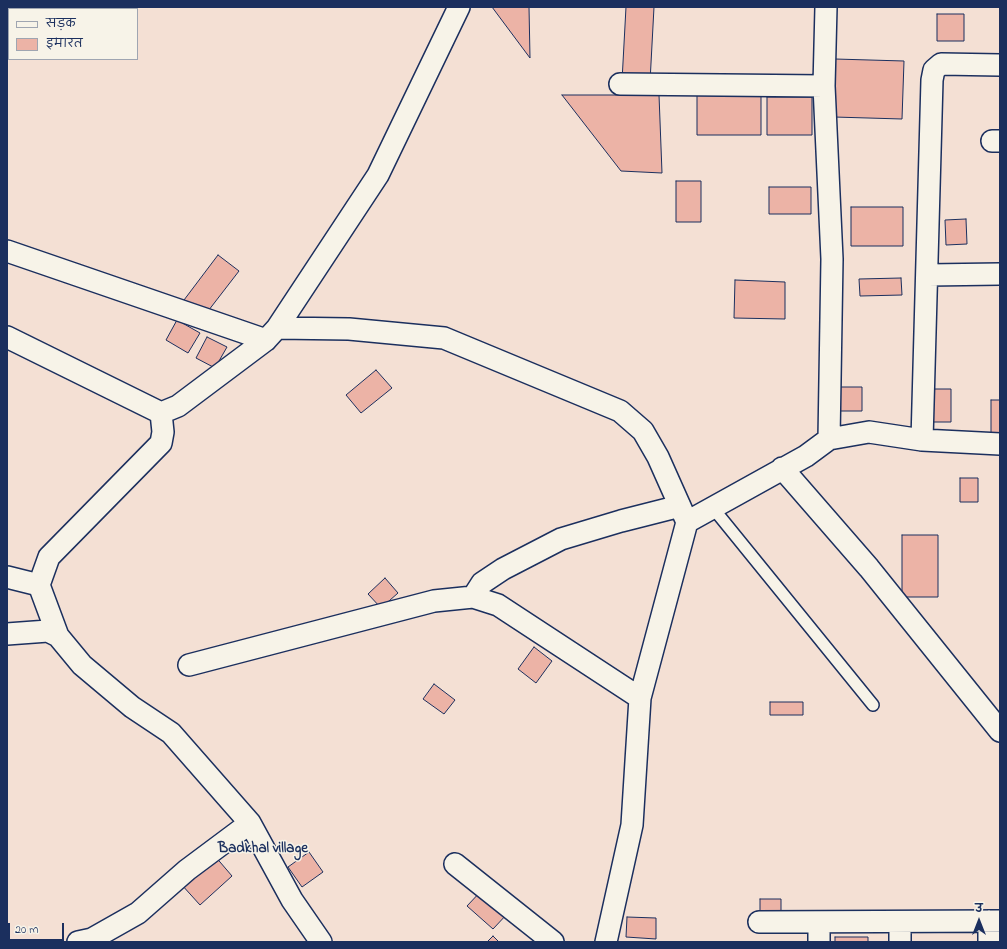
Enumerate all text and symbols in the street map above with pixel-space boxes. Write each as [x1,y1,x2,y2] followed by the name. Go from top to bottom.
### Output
[8,8,138,60] legend
[46,15,76,33] text: सड़क
[46,35,83,53] text: इमारत
[218,841,308,859] district label: Badkhal village
[959,901,999,941] north arrow
[975,901,983,917] text: उ
[10,915,66,941] scale bar
[15,921,38,939] text: 20 m

